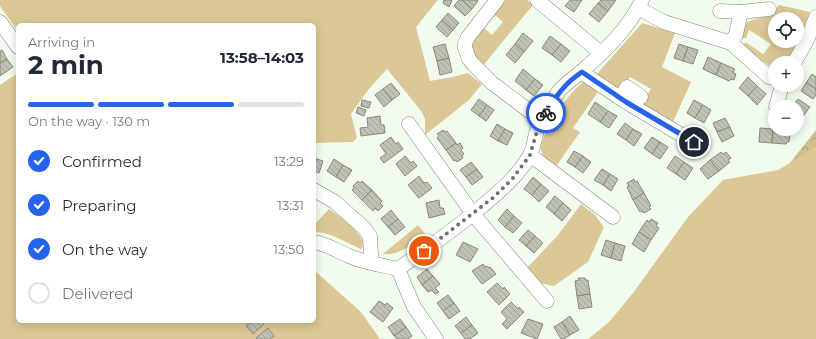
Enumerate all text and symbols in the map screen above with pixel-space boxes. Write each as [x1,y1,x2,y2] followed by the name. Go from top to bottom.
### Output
[768,12,804,136] map controls
[768,12,804,48] button: locate
[28,34,95,50] text: Arriving in
[220,48,304,67] text: 13:58–14:03
[28,49,104,81] text: 2 min
[768,56,804,92] button: +
[526,93,566,133] courier
[768,100,804,136] button: −
[535,102,557,124] icon: bike
[28,113,150,129] text: On the way · 130 m
[677,125,711,159] pin
[683,131,705,153] icon: home
[28,150,50,172] icon: check
[62,152,142,171] text: Confirmed
[274,153,304,169] text: 13:29
[28,194,50,216] icon: check
[62,196,137,215] text: Preparing
[277,197,304,213] text: 13:31
[407,234,441,268] pin
[28,238,50,260] icon: check
[62,240,147,259] text: On the way
[413,240,435,262] icon: bag
[273,241,304,257] text: 13:50
[62,284,134,303] text: Delivered

